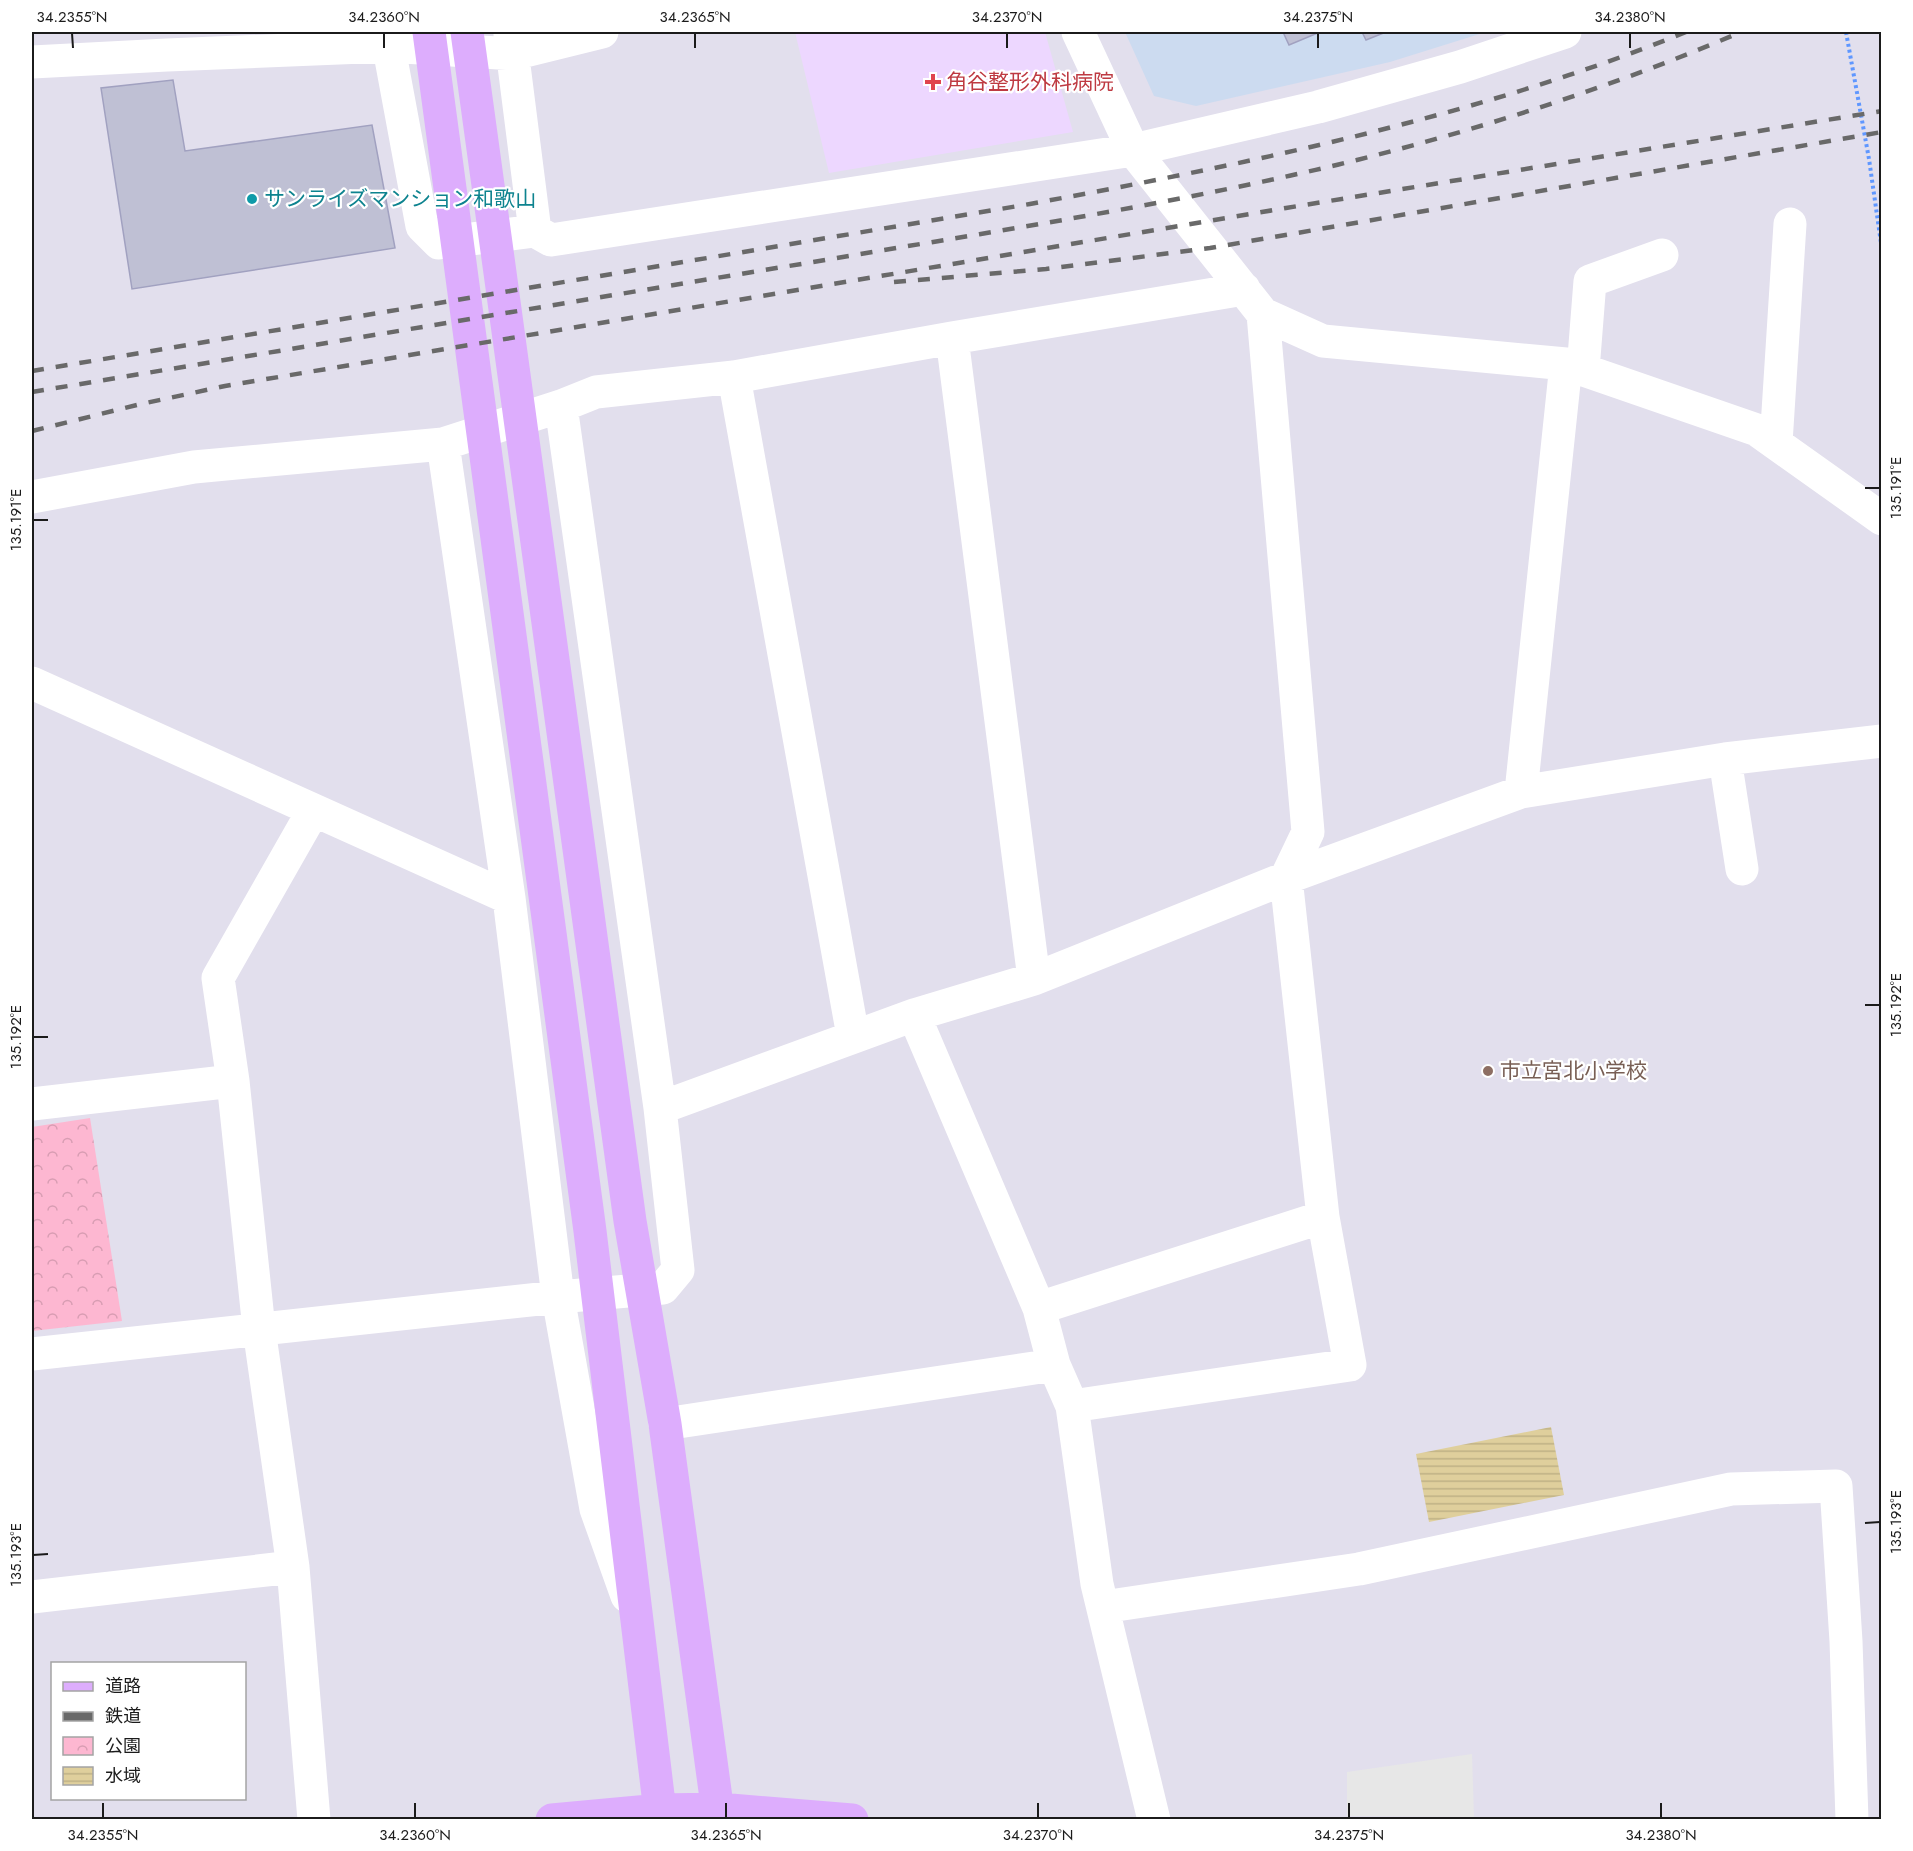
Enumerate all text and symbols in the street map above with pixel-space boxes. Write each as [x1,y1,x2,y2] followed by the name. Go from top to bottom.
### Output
[37,6,107,28] text: 34.2355°N
[348,6,420,28] text: 34.2360°N
[659,6,731,28] text: 34.2365°N
[972,6,1042,28] text: 34.2370°N
[1283,6,1353,28] text: 34.2375°N
[1594,6,1666,28] text: 34.2380°N
[946,67,1114,97] place label: 角谷整形外科病院
[924,73,942,91] marker: 角谷整形外科病院
[264,184,536,214] place label: サンライズマンション和歌山
[245,192,259,206] marker: サンライズマンション和歌山
[1885,457,1907,519] text: 135.191°E
[5,489,27,551] text: 135.191°E
[1885,973,1907,1037] text: 135.192°E
[5,1005,27,1069] text: 135.192°E
[1500,1056,1647,1086] place label: 市立宮北小学校
[1481,1064,1495,1078] marker: 市立宮北小学校
[1885,1490,1907,1554] text: 135.193°E
[5,1523,27,1587] text: 135.193°E
[51,1662,246,1800] legend
[105,1673,141,1699] text: 道路
[105,1703,141,1729] text: 鉄道
[105,1733,141,1759] text: 公園
[105,1763,141,1789] text: 水域
[68,1824,138,1846] text: 34.2355°N
[379,1824,451,1846] text: 34.2360°N
[690,1824,762,1846] text: 34.2365°N
[1003,1824,1073,1846] text: 34.2370°N
[1314,1824,1384,1846] text: 34.2375°N
[1625,1824,1697,1846] text: 34.2380°N

